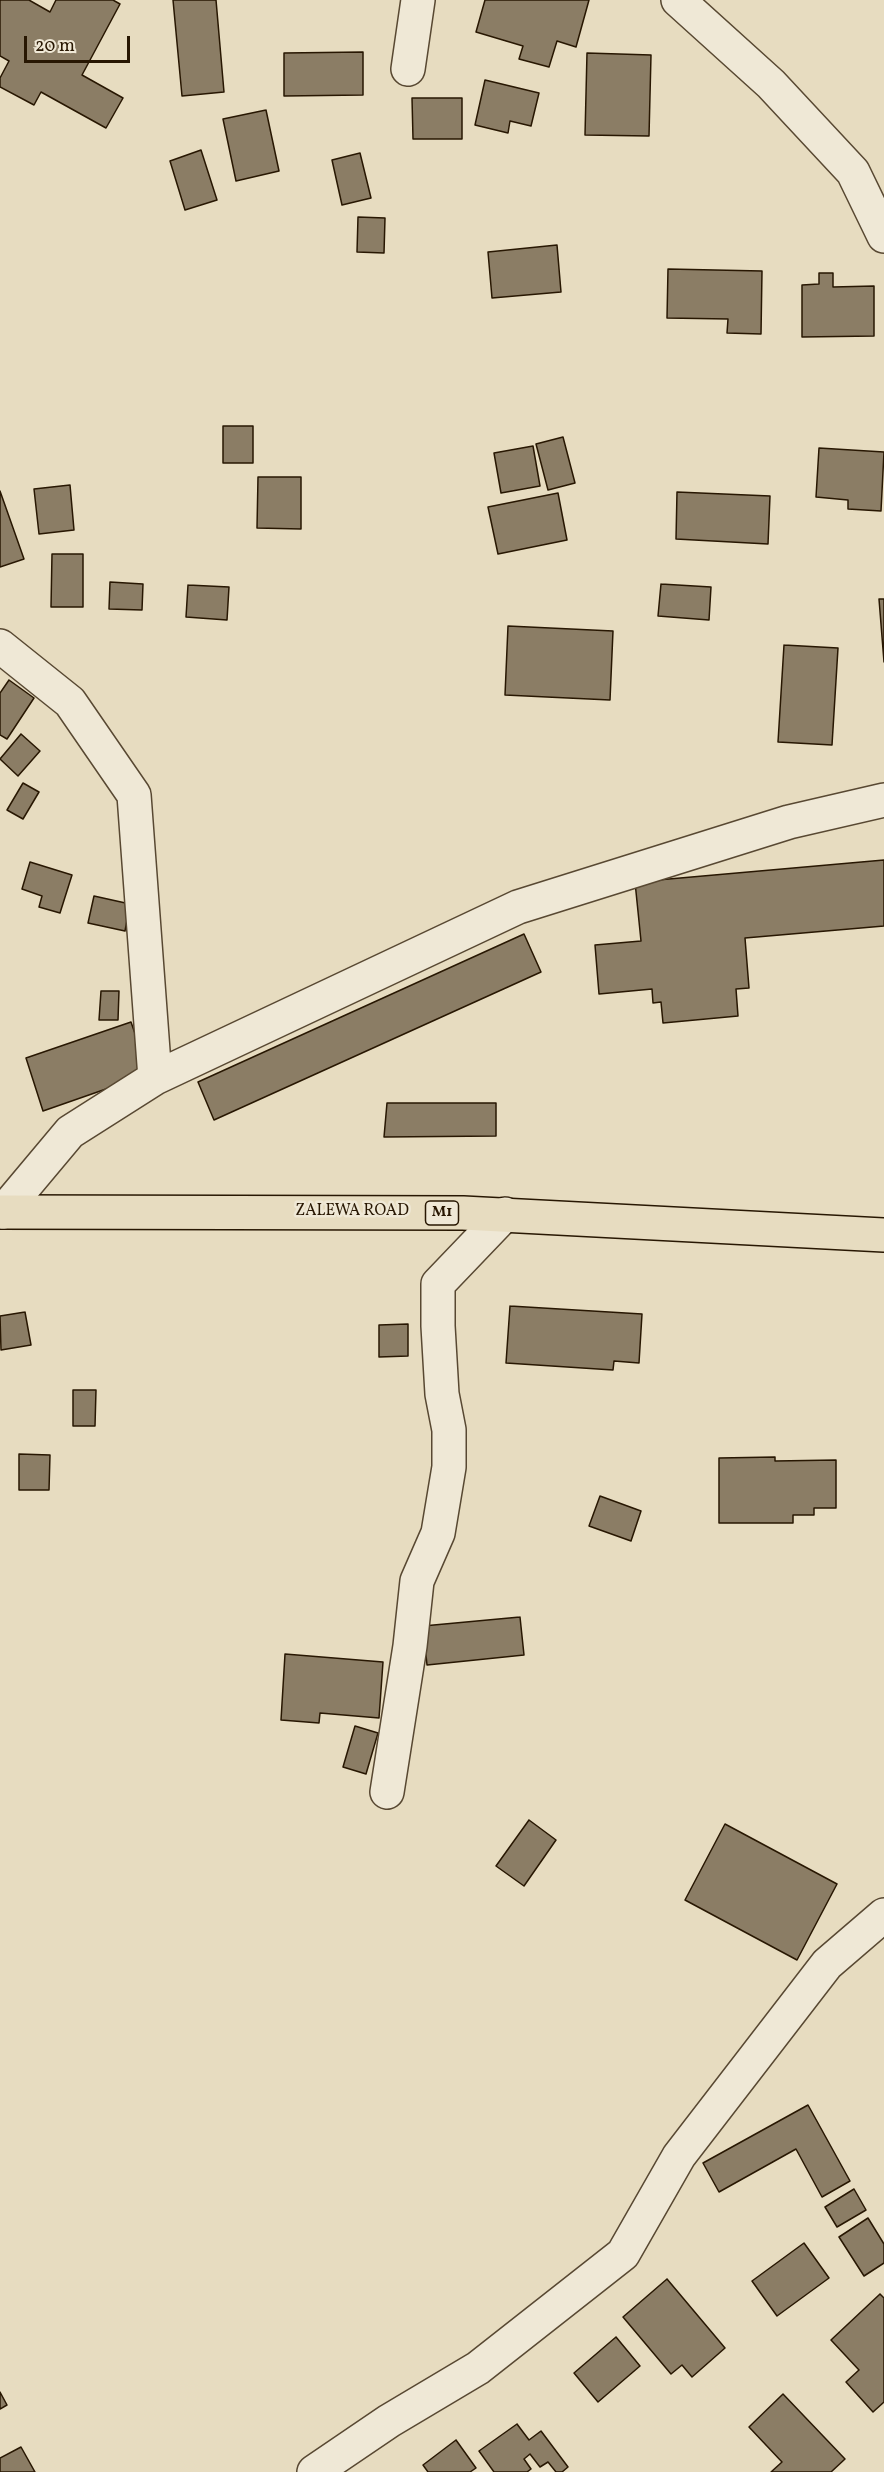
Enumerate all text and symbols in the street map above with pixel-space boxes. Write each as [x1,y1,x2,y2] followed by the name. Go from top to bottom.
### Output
[27,24,134,62] scale bar
[35,34,75,59] text: 20 m
[426,1201,458,1225] road number: M1
[295,1202,409,1222] street label: ZALEWA ROAD

